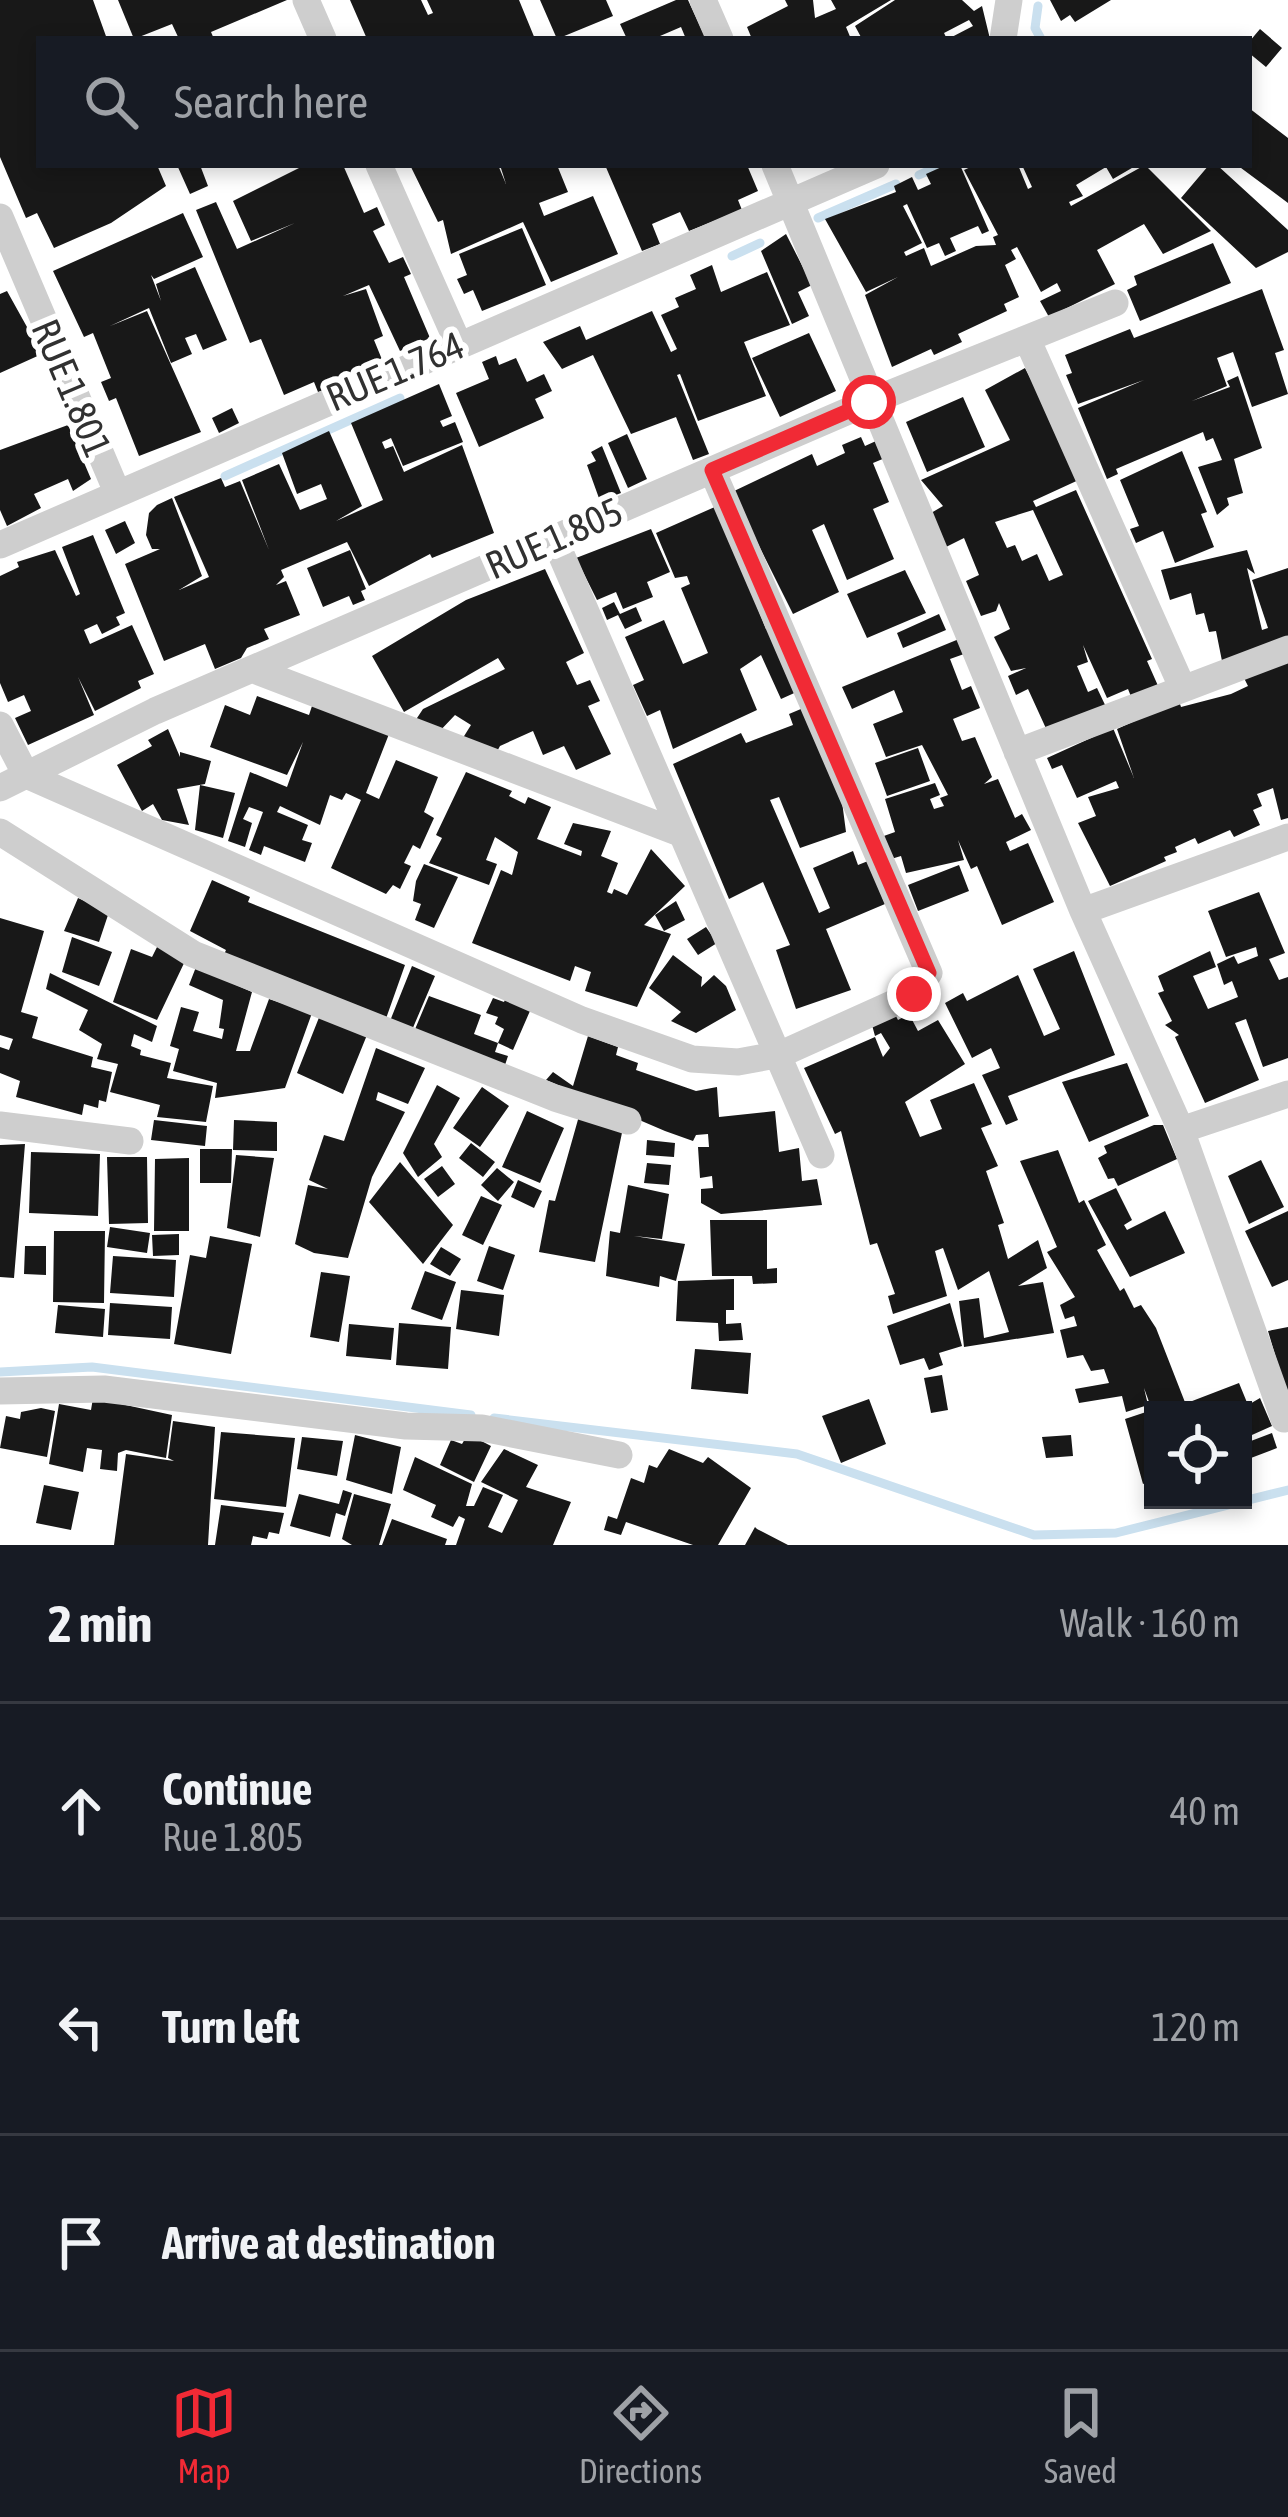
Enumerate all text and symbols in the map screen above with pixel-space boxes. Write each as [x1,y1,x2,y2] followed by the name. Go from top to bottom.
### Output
[36,36,1252,168] search box
[78,69,144,135] icon: search
[174,76,368,128] text: Search here
[23,313,121,463] street label: RUE 1.801
[320,322,470,420] street label: RUE 1.764
[842,375,896,429] route start
[479,488,629,588] street label: RUE 1.805
[887,967,941,1021] route end
[1144,1401,1252,1509] map controls
[1144,1401,1252,1509] button: locate
[48,1594,152,1653] text: 2 min
[1060,1601,1240,1645] text: Walk · 160 m
[162,1763,313,1815] text: Continue
[48,1778,114,1844] icon: ahead
[1170,1789,1240,1833] text: 40 m
[162,1815,304,1859] text: Rue 1.805
[48,1994,114,2060] icon: left
[162,2001,300,2053] text: Turn left
[1152,2005,1240,2049] text: 120 m
[48,2210,114,2276] icon: arrive
[162,2217,496,2269] text: Arrive at destination
[171,2380,237,2490] tab: Map
[579,2380,702,2490] tab: Directions
[1044,2380,1117,2490] tab: Saved

